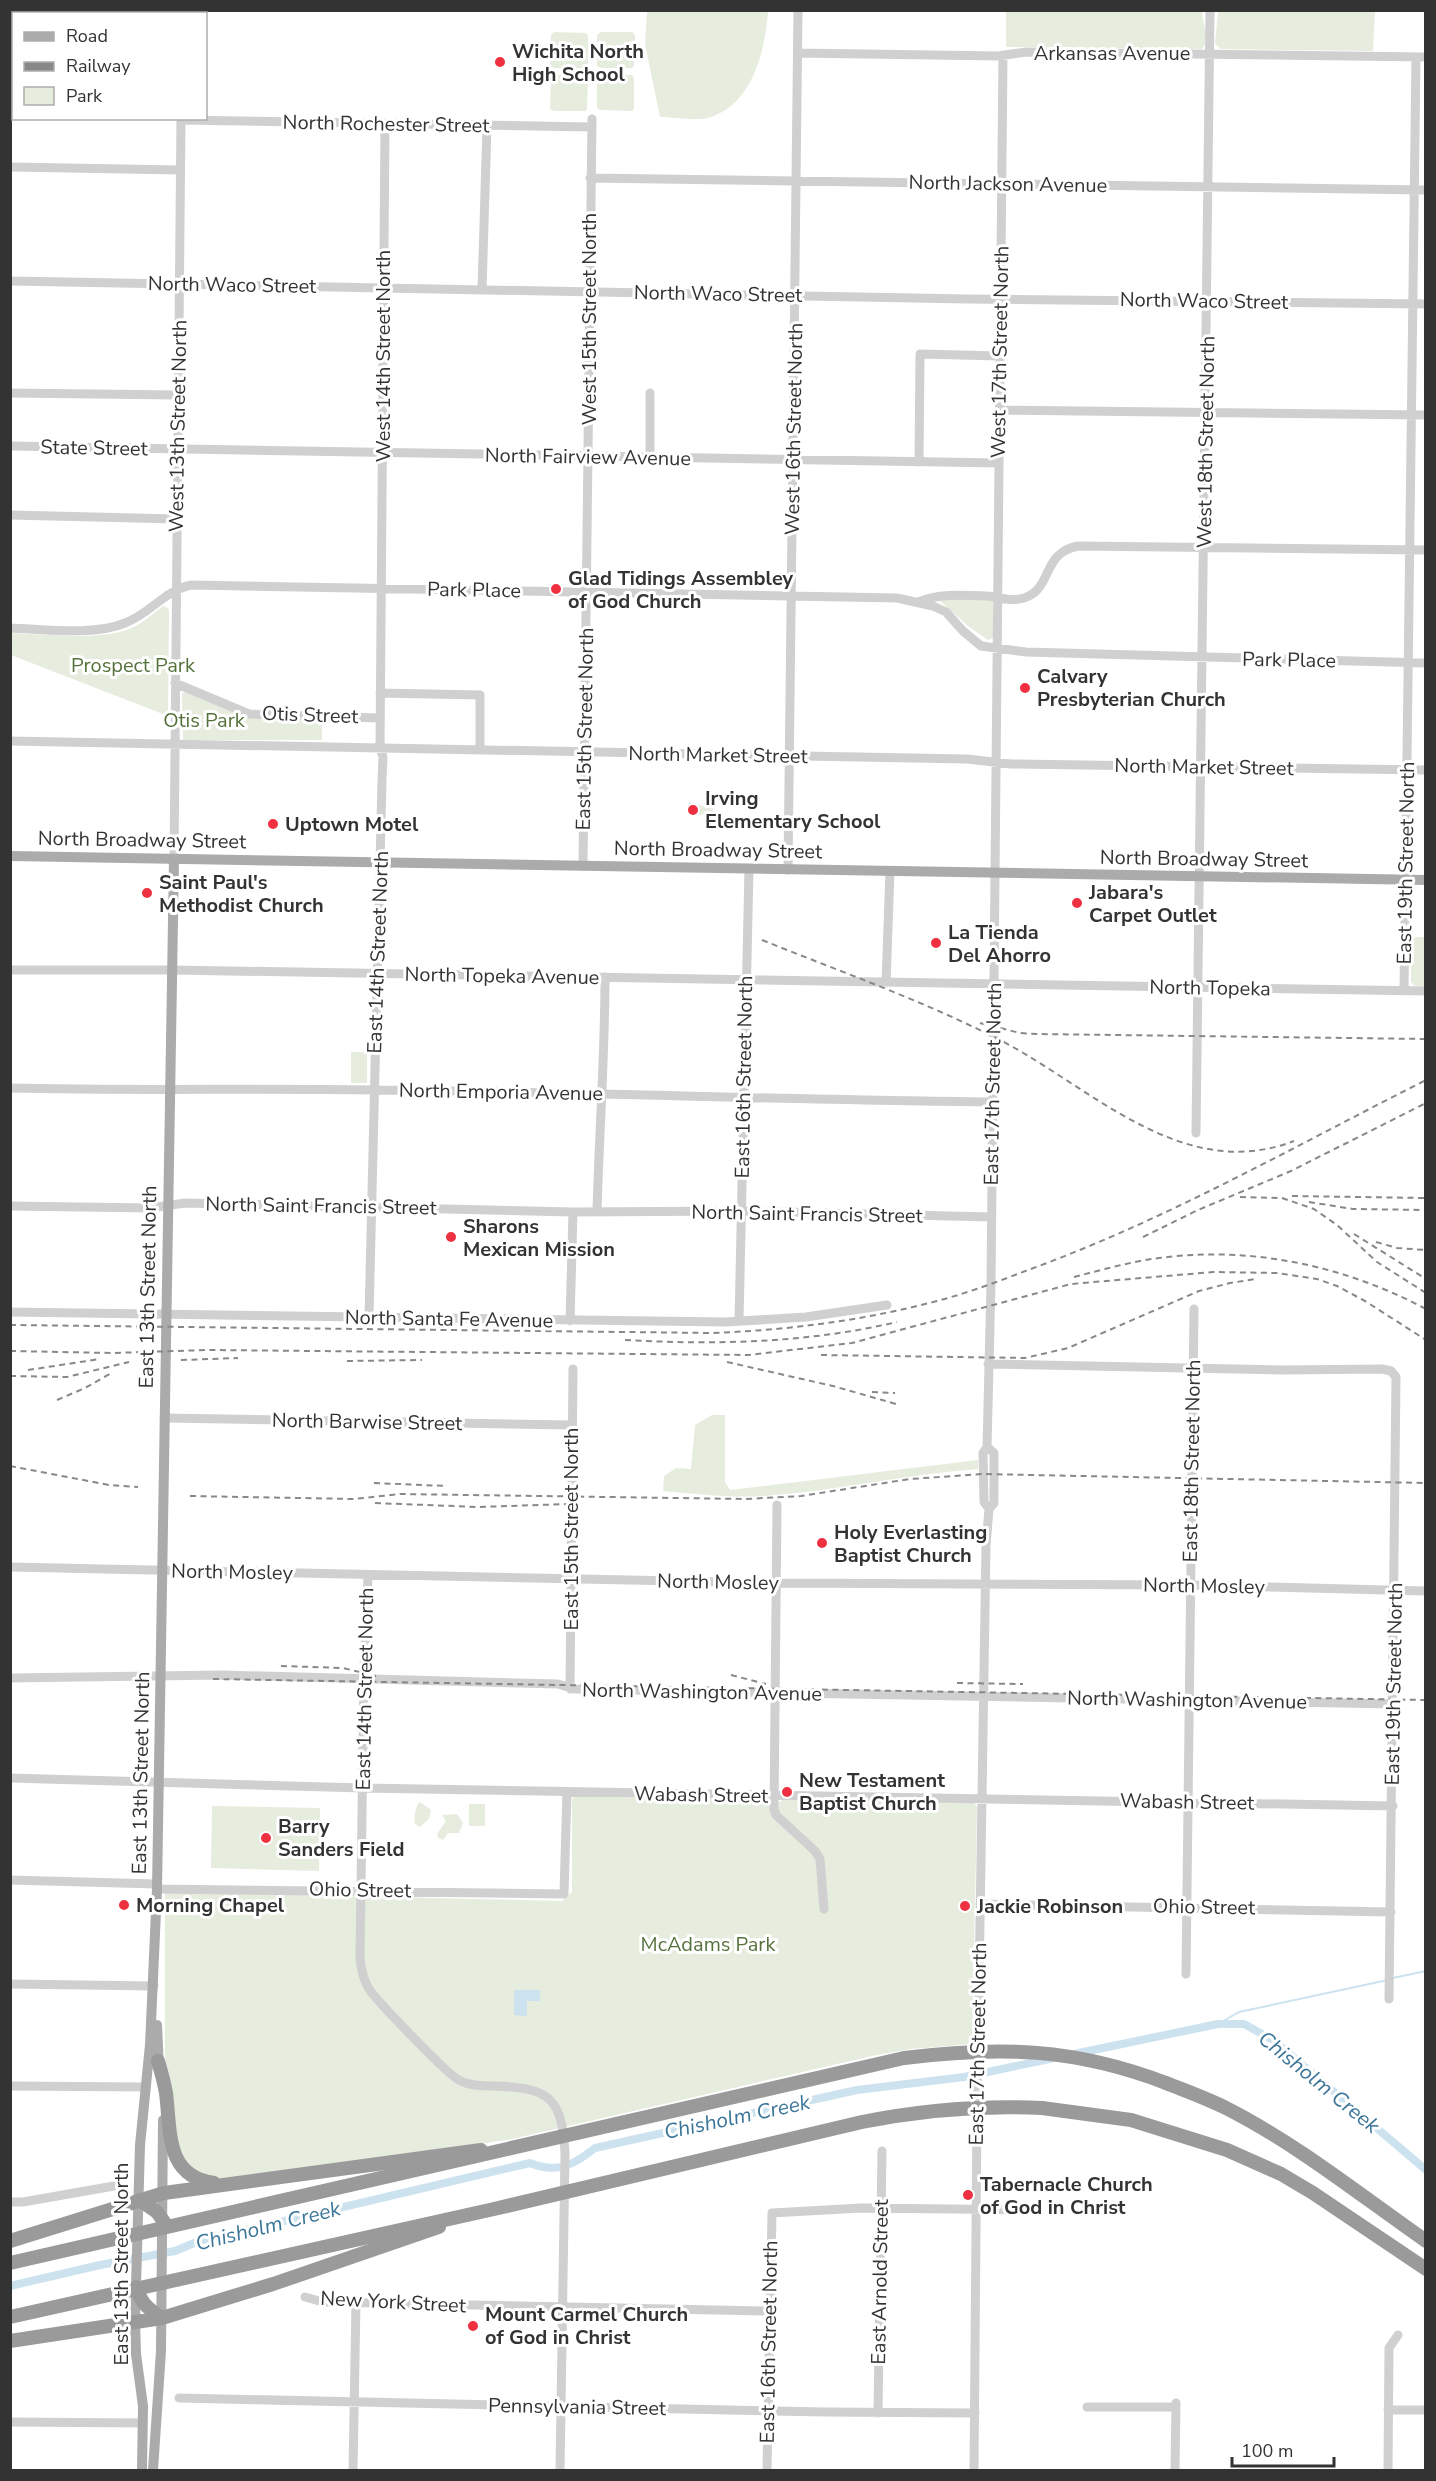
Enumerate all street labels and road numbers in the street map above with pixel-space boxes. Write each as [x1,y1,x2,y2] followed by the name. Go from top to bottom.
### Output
[1034,40,1190,67] street label: Arkansas Avenue
[282,109,490,139] street label: North Rochester Street
[908,169,1108,199] street label: North Jackson Avenue
[576,213,603,425] street label: West 15th Street North
[985,246,1015,458] street label: West 17th Street North
[370,250,397,462] street label: West 14th Street North
[148,270,317,300] street label: North Waco Street
[634,279,803,309] street label: North Waco Street
[1120,286,1289,316] street label: North Waco Street
[163,320,193,532] street label: West 13th Street North
[779,323,809,535] street label: West 16th Street North
[1191,336,1221,548] street label: West 18th Street North
[40,434,149,462] street label: State Street
[485,442,691,472] street label: North Fairview Avenue
[427,576,521,604] street label: Park Place
[570,627,600,831] street label: East 15th Street North
[1242,646,1336,674] street label: Park Place
[261,700,360,730] street label: Otis Street
[628,740,809,770] street label: North Market Street
[1114,752,1295,782] street label: North Market Street
[1391,761,1421,965] street label: East 19th Street North
[38,825,247,855] street label: North Broadway Street
[614,835,823,865] street label: North Broadway Street
[1100,844,1309,874] street label: North Broadway Street
[361,850,395,1054] street label: East 14th Street North
[404,961,600,991] street label: North Topeka Avenue
[1149,973,1271,1003] street label: North Topeka
[729,975,759,1179] street label: East 16th Street North
[978,982,1008,1186] street label: East 17th Street North
[399,1077,603,1107] street label: North Emporia Avenue
[133,1185,163,1389] street label: East 13th Street North
[205,1190,438,1222] street label: North Saint Francis Street
[691,1198,924,1230] street label: North Saint Francis Street
[345,1304,553,1334] street label: North Santa Fe Avenue
[1177,1359,1207,1563] street label: East 18th Street North
[272,1407,463,1437] street label: North Barwise Street
[558,1428,585,1630] street label: East 15th Street North
[171,1557,294,1587] street label: North Mosley
[657,1567,780,1597] street label: North Mosley
[1143,1571,1266,1601] street label: North Mosley
[1379,1582,1409,1786] street label: East 19th Street North
[350,1587,380,1791] street label: East 14th Street North
[126,1671,156,1875] street label: East 13th Street North
[582,1676,822,1708] street label: North Washington Avenue
[1067,1684,1307,1716] street label: North Washington Avenue
[634,1780,769,1810] street label: Wabash Street
[1120,1787,1255,1817] street label: Wabash Street
[309,1876,412,1904] street label: Ohio Street
[1153,1893,1256,1921] street label: Ohio Street
[963,1942,993,2146] street label: East 17th Street North
[108,2163,135,2365] street label: East 13th Street North
[865,2198,895,2365] street label: East Arnold Street
[754,2240,784,2444] street label: East 16th Street North
[320,2285,467,2319] street label: New York Street
[488,2392,667,2422] street label: Pennsylvania Street

